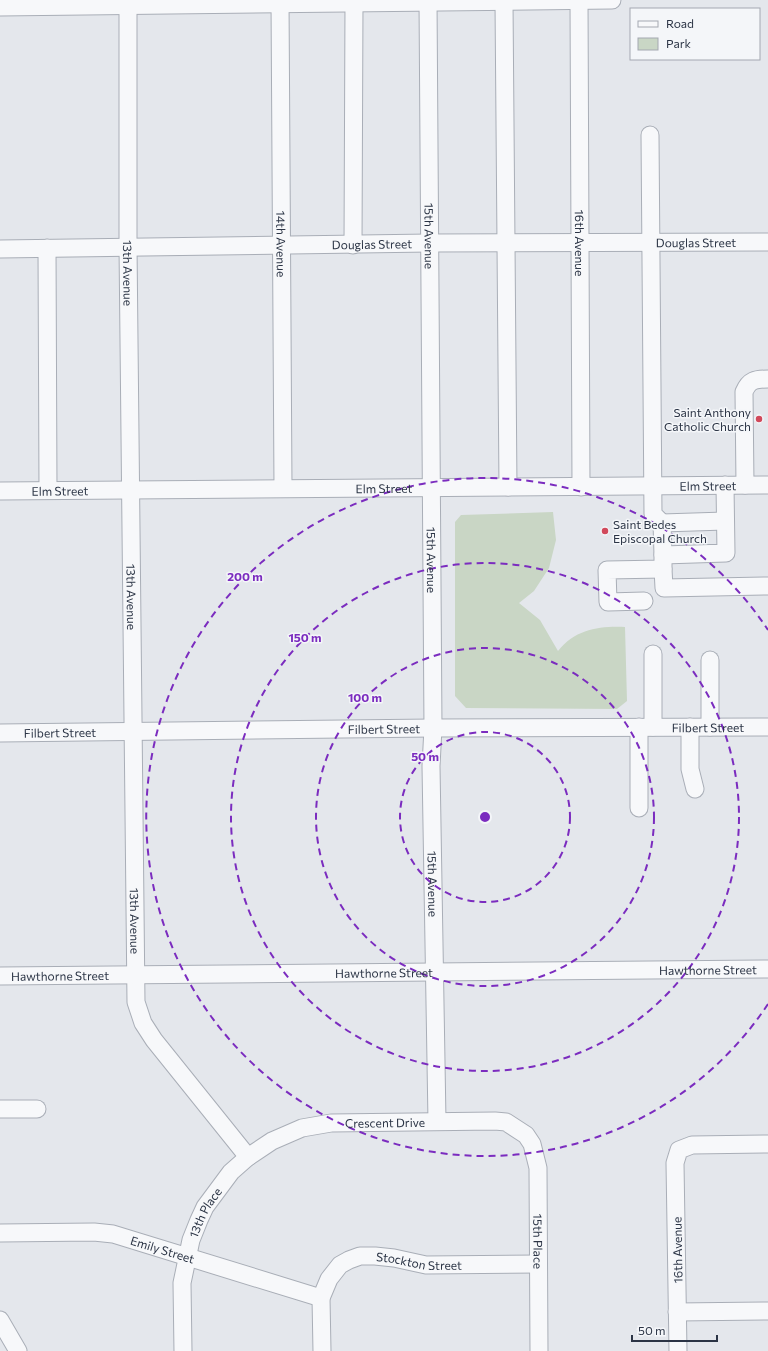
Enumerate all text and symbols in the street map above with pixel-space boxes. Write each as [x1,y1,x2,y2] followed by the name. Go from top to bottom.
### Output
[630,8,760,60] legend
[666,16,694,30] text: Road
[666,36,692,50] text: Park
[422,203,437,269] street label: 15th Avenue
[573,210,587,276] street label: 16th Avenue
[274,211,289,277] street label: 14th Avenue
[656,235,736,249] street label: Douglas Street
[332,236,412,251] street label: Douglas Street
[121,240,136,306] street label: 13th Avenue
[664,405,751,433] place label: Saint Anthony Catholic Church
[754,414,764,424] marker: Saint Anthony Catholic Church
[679,478,737,493] street label: Elm Street
[355,481,413,495] street label: Elm Street
[31,483,89,498] street label: Elm Street
[613,517,707,545] place label: Saint Bedes Episcopal Church
[600,526,610,536] marker: Saint Bedes Episcopal Church
[425,527,439,593] street label: 15th Avenue
[124,564,139,630] street label: 13th Avenue
[227,569,263,583] text: 200 m
[288,630,322,644] text: 150 m
[348,690,382,704] text: 100 m
[672,720,744,734] street label: Filbert Street
[348,721,420,736] street label: Filbert Street
[24,725,96,740] street label: Filbert Street
[411,749,439,763] text: 50 m
[478,810,492,824] centre of rings
[425,851,441,917] street label: 15th Avenue
[128,888,142,954] street label: 13th Avenue
[659,962,757,977] street label: Hawthorne Street
[335,965,433,980] street label: Hawthorne Street
[11,968,109,983] street label: Hawthorne Street
[345,1115,425,1130] street label: Crescent Drive
[186,1184,224,1239] street label: 13th Place
[531,1214,546,1269] street label: 15th Place
[669,1217,685,1283] street label: 16th Avenue
[129,1233,196,1266] street label: Emily Street
[376,1249,462,1272] street label: Stockton Street
[632,1317,717,1343] scale bar
[638,1323,666,1337] text: 50 m

